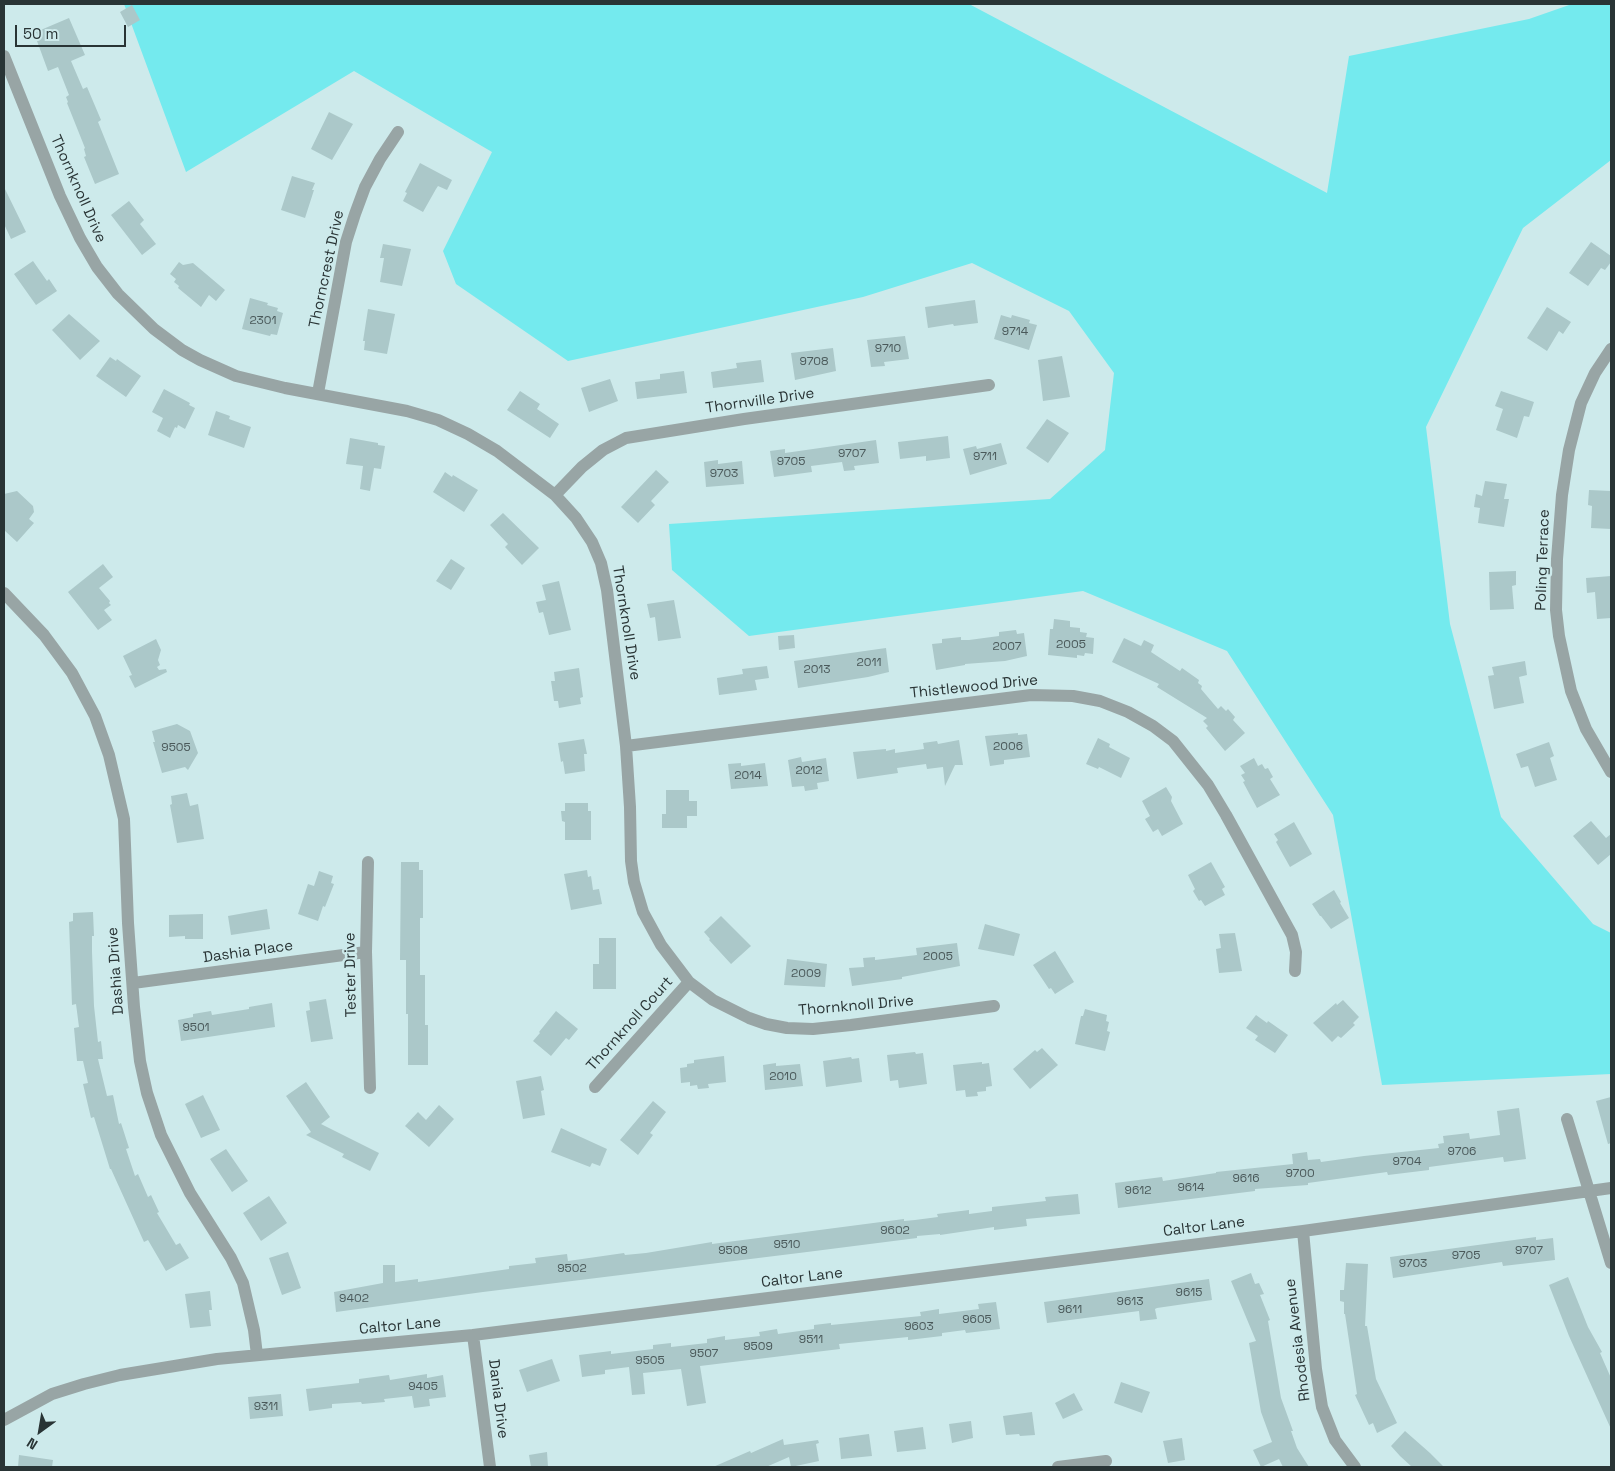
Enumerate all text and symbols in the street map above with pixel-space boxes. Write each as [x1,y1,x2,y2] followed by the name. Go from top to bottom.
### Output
[18,15,129,47] scale bar
[23,24,58,43] text: 50 m
[46,132,110,246] street label: Thornknoll Drive
[306,209,348,329] street label: Thorncrest Drive
[249,314,277,328] house number: 2301
[1002,325,1028,339] house number: 9714
[875,342,901,356] house number: 9710
[800,355,828,369] house number: 9708
[704,384,816,418] street label: Thornville Drive
[838,447,866,461] house number: 9707
[973,450,997,464] house number: 9711
[777,455,805,469] house number: 9705
[710,467,738,481] house number: 9703
[1532,509,1554,611] street label: Poling Terrace
[608,564,644,682] street label: Thornknoll Drive
[1056,638,1086,652] house number: 2005
[992,640,1022,654] house number: 2007
[857,656,881,670] house number: 2011
[803,663,831,677] house number: 2013
[909,671,1039,703] street label: Thistlewood Drive
[993,740,1023,754] house number: 2006
[161,741,191,755] house number: 9505
[795,764,823,778] house number: 2012
[734,769,762,783] house number: 2014
[104,927,128,1015] street label: Dashia Drive
[341,932,361,1018] street label: Tester Drive
[202,937,294,967] street label: Dashia Place
[923,950,953,964] house number: 2005
[791,967,821,981] house number: 2009
[583,973,677,1075] street label: Thornknoll Court
[798,992,914,1020] street label: Thornknoll Drive
[182,1021,210,1035] house number: 9501
[769,1070,797,1084] house number: 2010
[1448,1145,1476,1159] house number: 9706
[1393,1155,1421,1169] house number: 9704
[1285,1167,1315,1181] house number: 9700
[1232,1172,1260,1186] house number: 9616
[1177,1181,1205,1195] house number: 9614
[1125,1184,1151,1198] house number: 9612
[1162,1213,1246,1241] street label: Caltor Lane
[880,1224,910,1238] house number: 9602
[773,1238,801,1252] house number: 9510
[718,1244,748,1258] house number: 9508
[1515,1244,1543,1258] house number: 9707
[1452,1249,1480,1263] house number: 9705
[1399,1257,1427,1271] house number: 9703
[557,1262,587,1276] house number: 9502
[760,1264,844,1292] street label: Caltor Lane
[1282,1278,1314,1402] street label: Rhodesia Avenue
[1176,1286,1202,1300] house number: 9615
[339,1292,369,1306] house number: 9402
[1117,1295,1143,1309] house number: 9613
[1058,1303,1082,1317] house number: 9611
[358,1313,442,1339] street label: Caltor Lane
[962,1313,992,1327] house number: 9605
[904,1320,934,1334] house number: 9603
[799,1333,823,1347] house number: 9511
[743,1340,773,1354] house number: 9509
[690,1347,718,1361] house number: 9507
[635,1354,665,1368] house number: 9505
[484,1358,512,1440] street label: Dania Drive
[408,1380,438,1394] house number: 9405
[254,1400,278,1414] house number: 9311
[15,1406,65,1456] north arrow
[23,1434,41,1454] text: N

